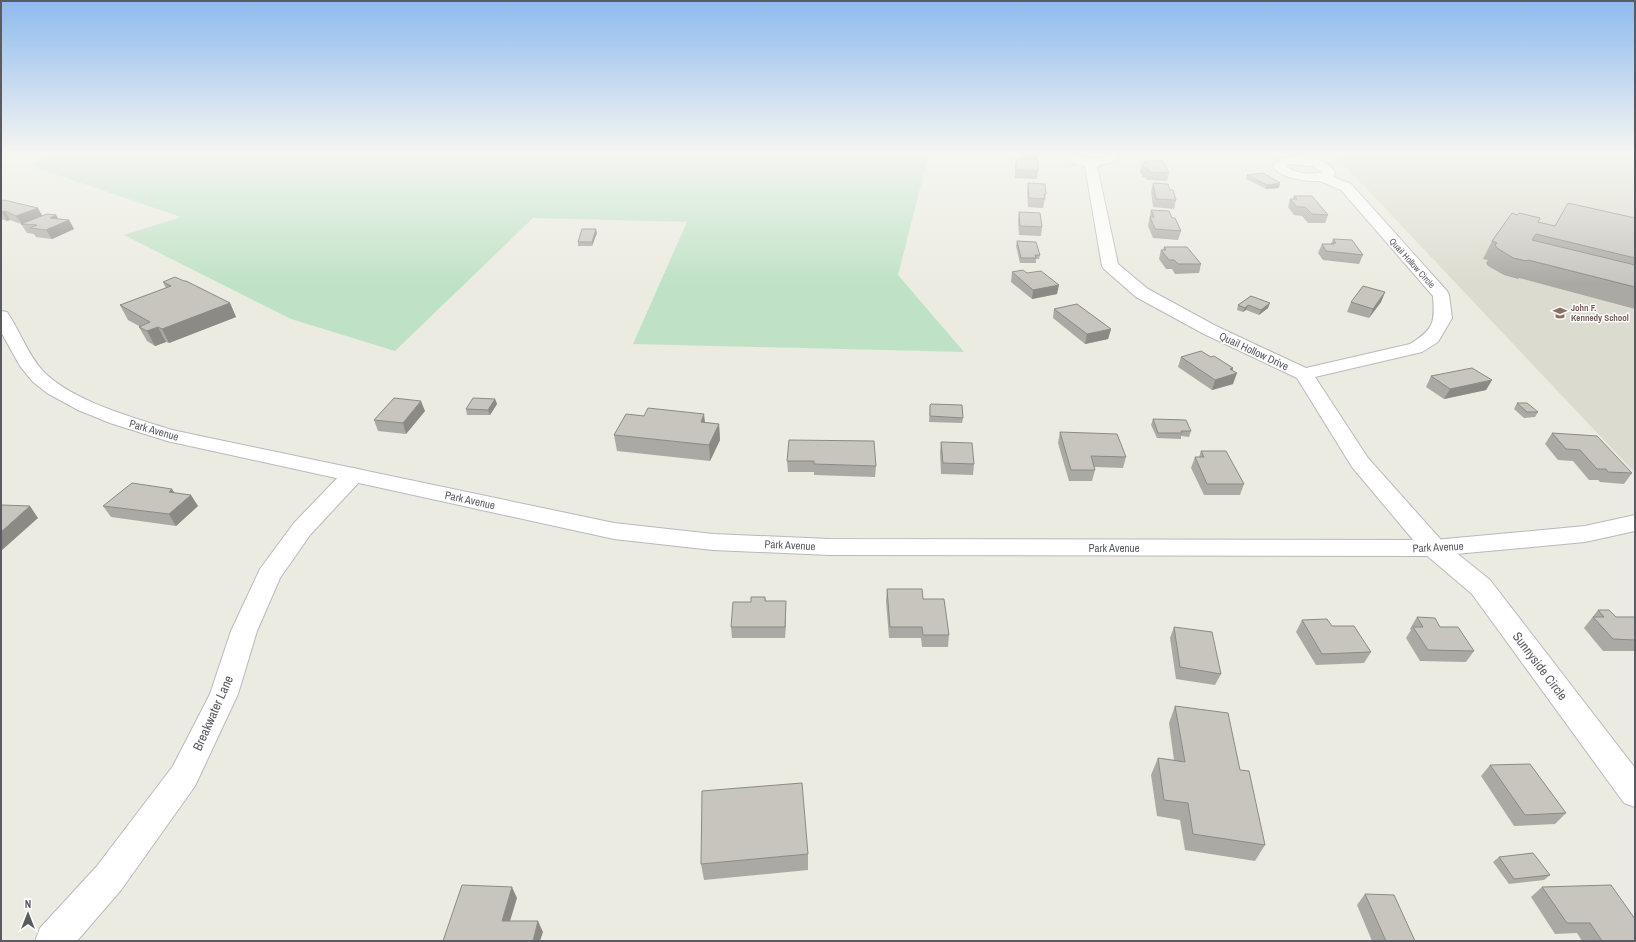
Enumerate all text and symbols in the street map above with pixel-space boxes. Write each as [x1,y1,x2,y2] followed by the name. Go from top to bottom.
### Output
[1386,236,1438,290] street label: Quail Hollow Circle
[1571,302,1629,324] place label: John F. Kennedy School
[1552,305,1568,321] school or university icon: John F. Kennedy School
[1217,329,1291,373] street label: Quail Hollow Drive
[128,416,180,444] street label: Park Avenue
[444,488,496,512] street label: Park Avenue
[764,537,816,553] street label: Park Avenue
[1412,539,1464,555] street label: Park Avenue
[1089,541,1140,555] street label: Park Avenue
[1509,628,1571,704] street label: Sunnyside Circle
[189,673,237,753] street label: Breakwater Lane
[8,894,48,934] north arrow
[25,897,31,911] text: N

